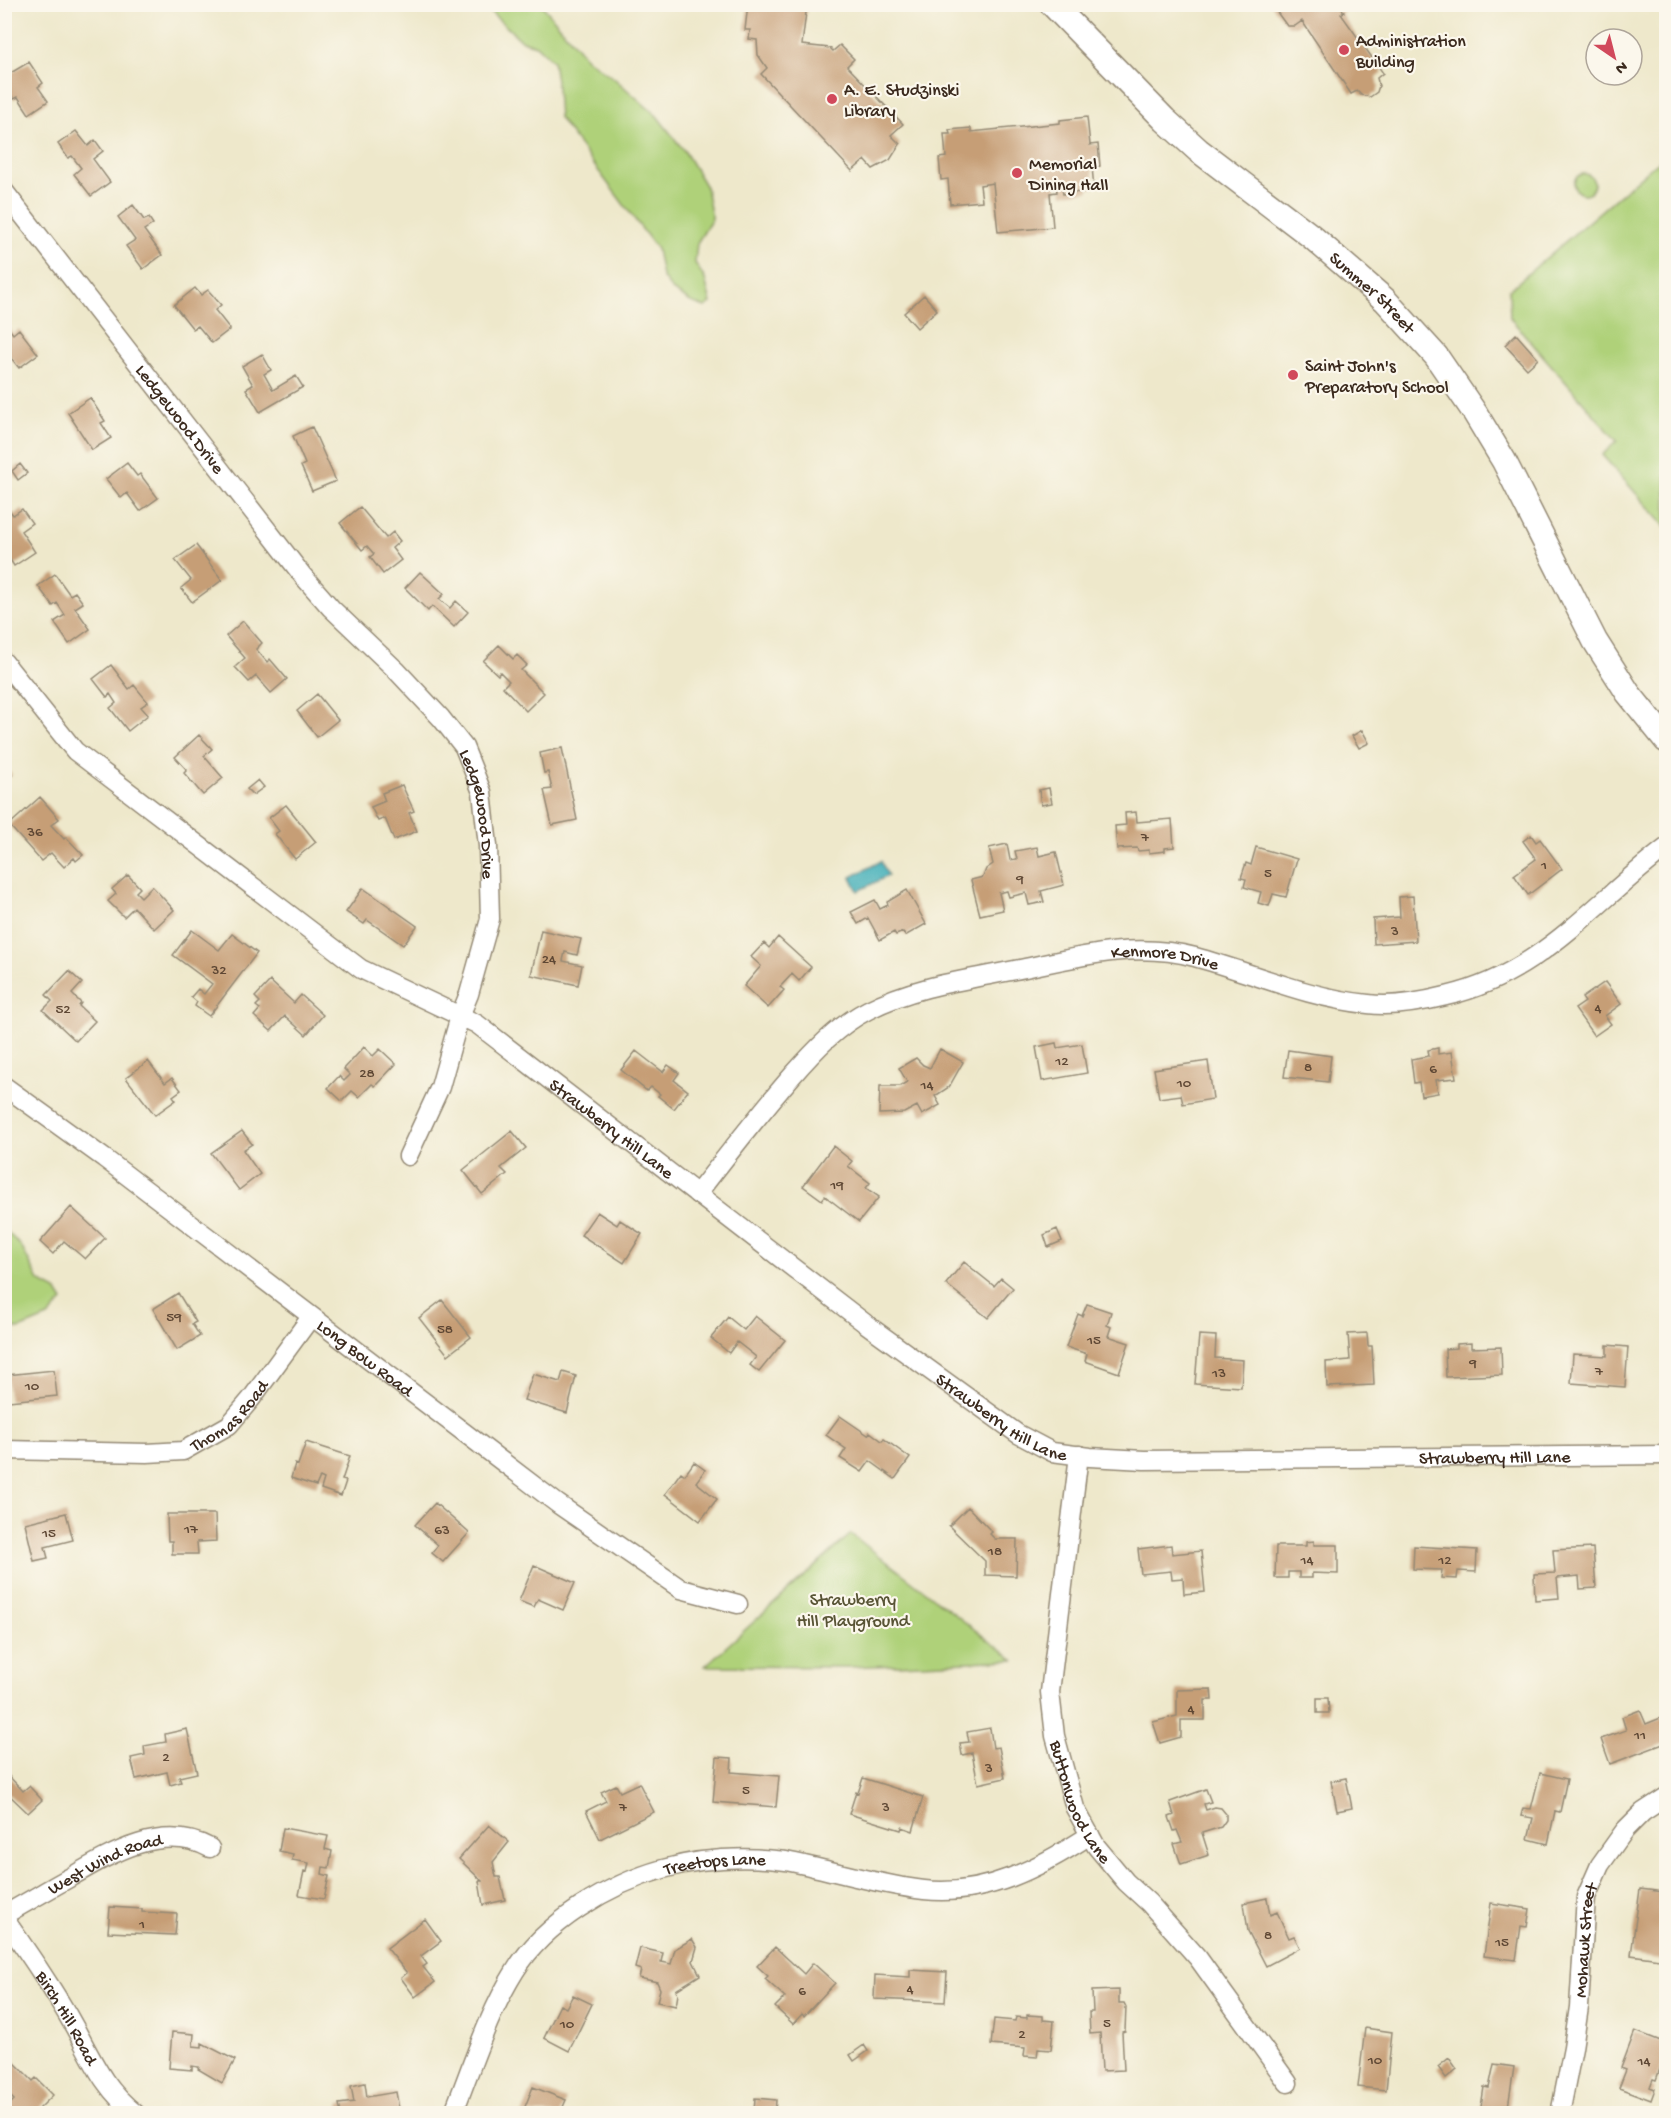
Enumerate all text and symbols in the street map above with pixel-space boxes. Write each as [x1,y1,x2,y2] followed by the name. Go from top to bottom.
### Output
[1584,27,1644,87] north arrow
[1355,32,1466,74] place label: Administration Building
[1337,43,1351,57] marker: Administration Building
[1610,56,1630,78] text: N
[844,81,959,123] place label: A. E. Studzinski Library
[825,92,839,106] marker: A. E. Studzinski Library
[1028,155,1108,197] place label: Memorial Dining Hall
[1010,166,1024,180] marker: Memorial Dining Hall
[1324,248,1419,340] street label: Summer Street
[1304,357,1449,399] place label: Saint John's Preparatory School
[130,361,228,479] street label: Ledgewood Drive
[1286,368,1300,382] marker: Saint John's Preparatory School
[453,747,497,880] street label: Ledgewood Drive
[26,824,43,842] house number: 36
[1140,829,1150,847] house number: 7
[1540,857,1547,875] house number: 1
[1264,865,1272,883] house number: 5
[1015,871,1024,889] house number: 9
[1390,923,1399,941] house number: 3
[1110,942,1222,977] street label: Kenmore Drive
[542,951,556,969] house number: 24
[210,962,227,980] house number: 32
[1594,1000,1602,1018] house number: 4
[55,1001,71,1019] house number: 52
[1054,1053,1069,1071] house number: 12
[1304,1059,1312,1077] house number: 8
[1429,1061,1437,1079] house number: 6
[359,1065,375,1083] house number: 28
[544,1075,677,1185] street label: Strawberry Hill Lane
[1176,1075,1192,1093] house number: 10
[919,1077,934,1095] house number: 14
[829,1177,844,1195] house number: 19
[166,1309,182,1327] house number: 59
[312,1316,417,1403] street label: Long Bow Road
[437,1321,453,1339] house number: 58
[1086,1332,1101,1350] house number: 15
[1468,1355,1477,1373] house number: 9
[1594,1363,1604,1381] house number: 7
[1211,1365,1226,1383] house number: 13
[931,1370,1068,1467] street label: Strawberry Hill Lane
[186,1376,275,1458] street label: Thomas Road
[24,1378,40,1396] house number: 10
[1419,1448,1571,1470] street label: Strawberry Hill Lane
[183,1521,199,1539] house number: 17
[434,1522,450,1540] house number: 63
[41,1525,56,1543] house number: 15
[987,1543,1002,1561] house number: 18
[1299,1552,1314,1570] house number: 14
[1437,1552,1452,1570] house number: 12
[797,1591,911,1633] park label: Strawberry Hill Playground
[1187,1701,1195,1719] house number: 4
[1633,1727,1646,1745] house number: 11
[1044,1738,1115,1869] street label: Buttonwood Lane
[162,1749,170,1767] house number: 2
[984,1760,993,1778] house number: 3
[742,1782,750,1800] house number: 5
[618,1799,628,1817] house number: 7
[881,1799,890,1817] house number: 3
[45,1831,165,1901] street label: West Wind Road
[661,1850,767,1882] street label: Treetops Lane
[1572,1879,1605,1998] street label: Mohawk Street
[138,1916,145,1934] house number: 1
[1264,1927,1272,1945] house number: 8
[1494,1934,1509,1952] house number: 15
[29,1967,101,2071] street label: Birch Hill Road
[906,1981,914,1999] house number: 4
[798,1983,806,2001] house number: 6
[1103,2015,1111,2033] house number: 5
[559,2016,575,2034] house number: 10
[1018,2026,1026,2044] house number: 2
[1367,2052,1383,2070] house number: 10
[1636,2053,1651,2071] house number: 14

